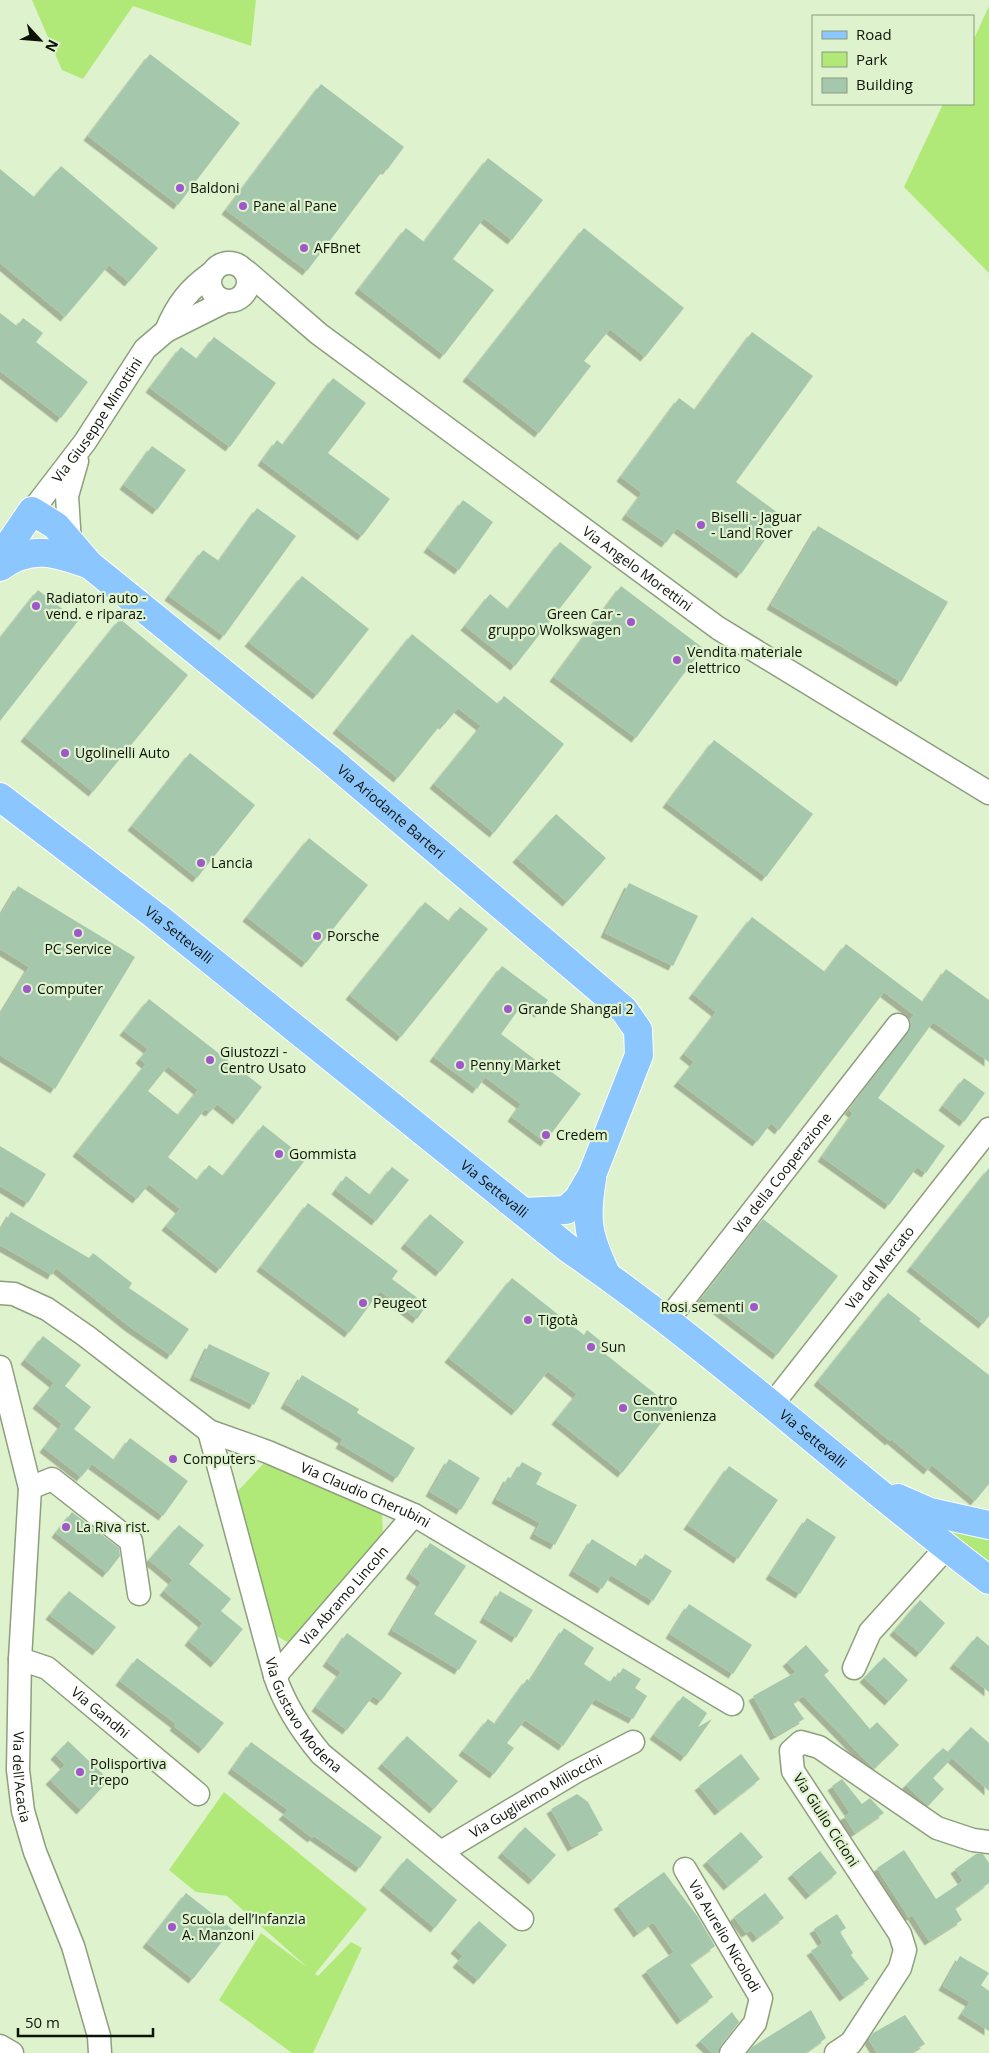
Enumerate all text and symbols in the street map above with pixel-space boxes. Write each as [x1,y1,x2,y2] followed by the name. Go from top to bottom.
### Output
[15,15,65,65] north arrow
[812,15,974,105] legend
[856,24,892,44] text: Road
[41,37,63,55] text: N
[856,49,887,69] text: Park
[856,74,913,94] text: Building
[190,178,239,197] place label: Baldoni
[174,182,186,194] marker: Baldoni
[253,196,337,215] place label: Pane al Pane
[237,200,249,212] marker: Pane al Pane
[314,238,361,257] place label: AFBnet
[298,242,310,254] marker: AFBnet
[47,354,146,486] street label: Via Giuseppe Minottini
[711,507,802,542] place label: Biselli - Jaguar - Land Rover
[695,519,707,531] marker: Biselli - Jaguar - Land Rover
[579,521,697,615] street label: Via Angelo Morettini
[46,588,147,623] place label: Radiatori auto - vend. e riparaz.
[30,600,42,612] marker: Radiatori auto - vend. e riparaz.
[488,604,621,639] place label: Green Car - gruppo Wolkswagen
[625,616,637,628] marker: Green Car - gruppo Wolkswagen
[687,642,802,677] place label: Vendita materiale elettrico
[671,654,683,666] marker: Vendita materiale elettrico
[75,743,170,762] place label: Ugolinelli Auto
[59,747,71,759] marker: Ugolinelli Auto
[333,760,449,863] street label: Via Ariodante Barteri
[211,853,253,872] place label: Lancia
[195,857,207,869] marker: Lancia
[141,901,217,968] street label: Via Settevalli
[327,926,380,945] place label: Porsche
[72,927,84,939] marker: PC Service
[311,930,323,942] marker: Porsche
[44,939,112,958] place label: PC Service
[37,979,103,998] place label: Computer
[21,983,33,995] marker: Computer
[518,999,634,1018] place label: Grande Shangai 2
[502,1003,514,1015] marker: Grande Shangai 2
[220,1042,306,1077] place label: Giustozzi - Centro Usato
[204,1054,216,1066] marker: Giustozzi - Centro Usato
[470,1055,560,1074] place label: Penny Market
[454,1059,466,1071] marker: Penny Market
[729,1108,835,1237] street label: Via della Cooperazione
[556,1125,608,1144] place label: Credem
[540,1129,552,1141] marker: Credem
[289,1144,357,1163] place label: Gommista
[273,1148,285,1160] marker: Gommista
[457,1155,533,1222] street label: Via Settevalli
[841,1222,918,1313] street label: Via del Mercato
[373,1293,427,1312] place label: Peugeot
[357,1297,369,1309] marker: Peugeot
[661,1297,744,1316] place label: Rosi sementi
[748,1301,760,1313] marker: Rosi sementi
[538,1310,578,1329] place label: Tigotà
[522,1314,534,1326] marker: Tigotà
[601,1337,626,1356] place label: Sun
[585,1341,597,1353] marker: Sun
[633,1390,717,1425] place label: Centro Convenienza
[617,1402,629,1414] marker: Centro Convenienza
[776,1405,851,1472] street label: Via Settevalli
[183,1449,256,1468] place label: Computers
[167,1453,179,1465] marker: Computers
[298,1457,434,1532] street label: Via Claudio Cherubini
[76,1517,150,1536] place label: La Riva rist.
[60,1521,72,1533] marker: La Riva rist.
[296,1542,392,1649] street label: Via Abramo Lincoln
[261,1655,346,1776] street label: Via Gustavo Modena
[68,1682,134,1742] street label: Via Gandhi
[9,1731,36,1824] street label: Via dell'Acacia
[466,1750,605,1842] street label: Via Guglielmo Miliocchi
[90,1754,167,1789] place label: Polisportiva Prepo
[74,1766,86,1778] marker: Polisportiva Prepo
[789,1769,864,1870] street label: Via Giulio Cicioni
[685,1876,765,1995] street label: Via Aurelio Nicolodi
[182,1909,306,1944] place label: Scuola dell’Infanzia A. Manzoni
[166,1921,178,1933] marker: Scuola dell’Infanzia A. Manzoni
[18,2006,152,2038] scale bar
[25,2012,60,2032] text: 50 m

